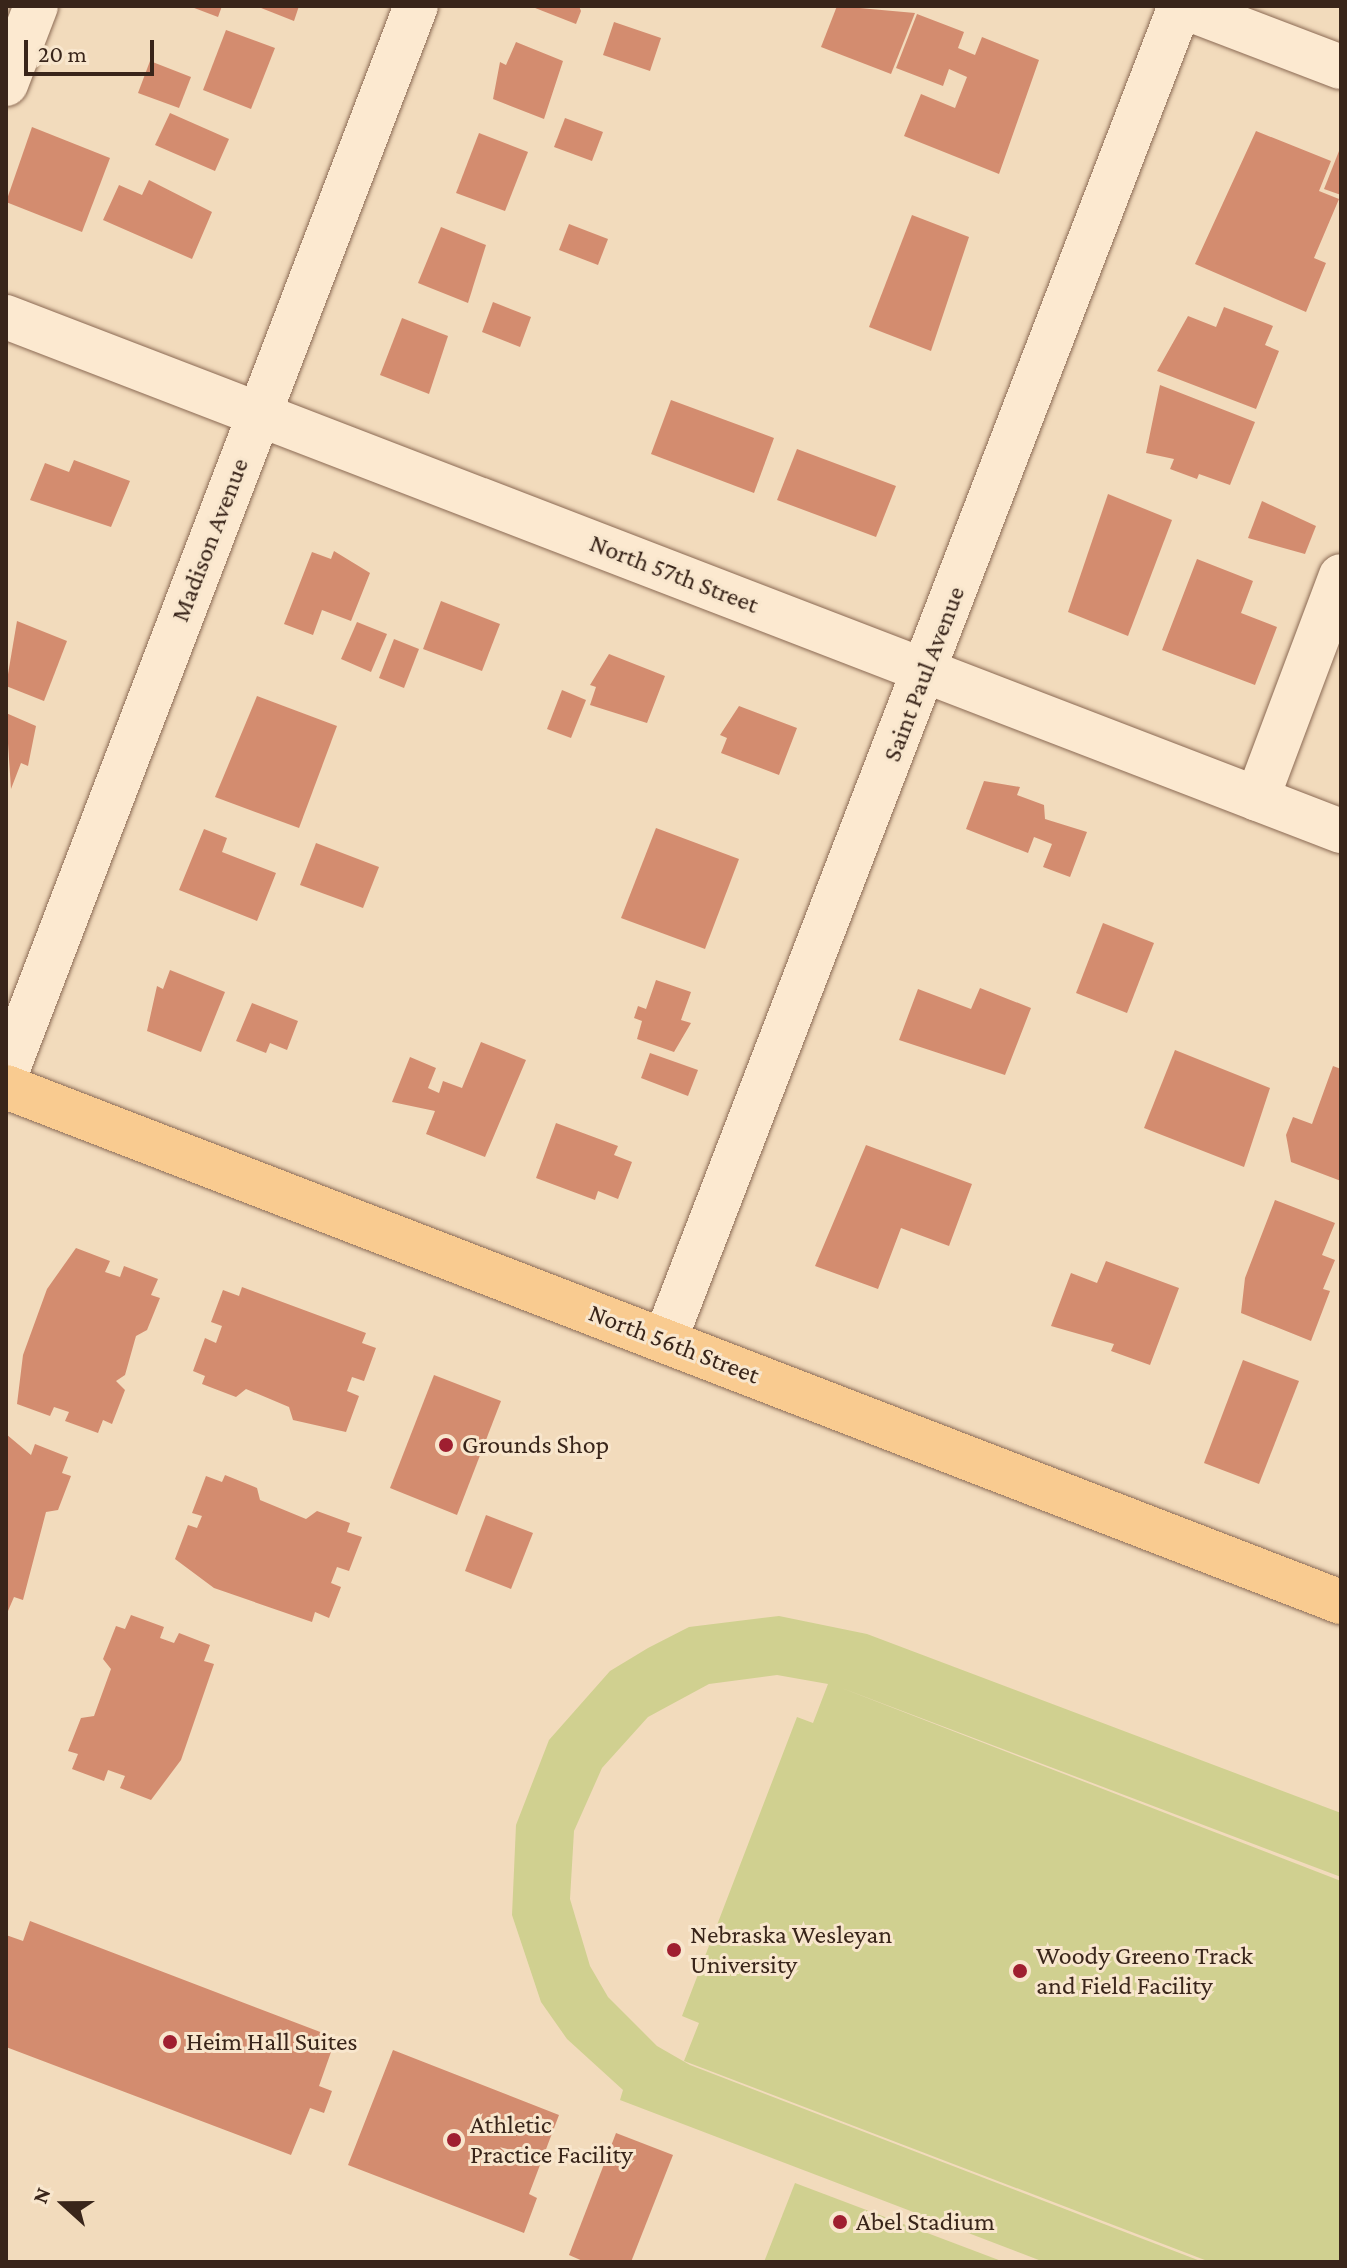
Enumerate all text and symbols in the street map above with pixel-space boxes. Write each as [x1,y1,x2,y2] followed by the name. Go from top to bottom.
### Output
[28,24,158,74] scale bar
[38,40,87,67] text: 20 m
[165,454,255,626] street label: Madison Avenue
[585,527,763,621] street label: North 57th Street
[876,582,972,766] street label: Saint Paul Avenue
[584,1297,764,1391] street label: North 56th Street
[462,1429,609,1461] place label: Grounds Shop
[437,1436,455,1454] marker: Grounds Shop
[690,1919,892,1980] place label: Nebraska Wesleyan University
[1036,1940,1253,2002] place label: Woody Greeno Track and Field Facility
[665,1941,683,1959] marker: Nebraska Wesleyan University
[1011,1962,1029,1980] marker: Woody Greeno Track and Field Facility
[186,2026,358,2058] place label: Heim Hall Suites
[161,2033,179,2051] marker: Heim Hall Suites
[470,2109,633,2170] place label: Athletic Practice Facility
[445,2131,463,2149] marker: Athletic Practice Facility
[24,2164,104,2244] north arrow
[27,2184,55,2207] text: N
[856,2206,995,2238] place label: Abel Stadium
[831,2213,849,2231] marker: Abel Stadium

